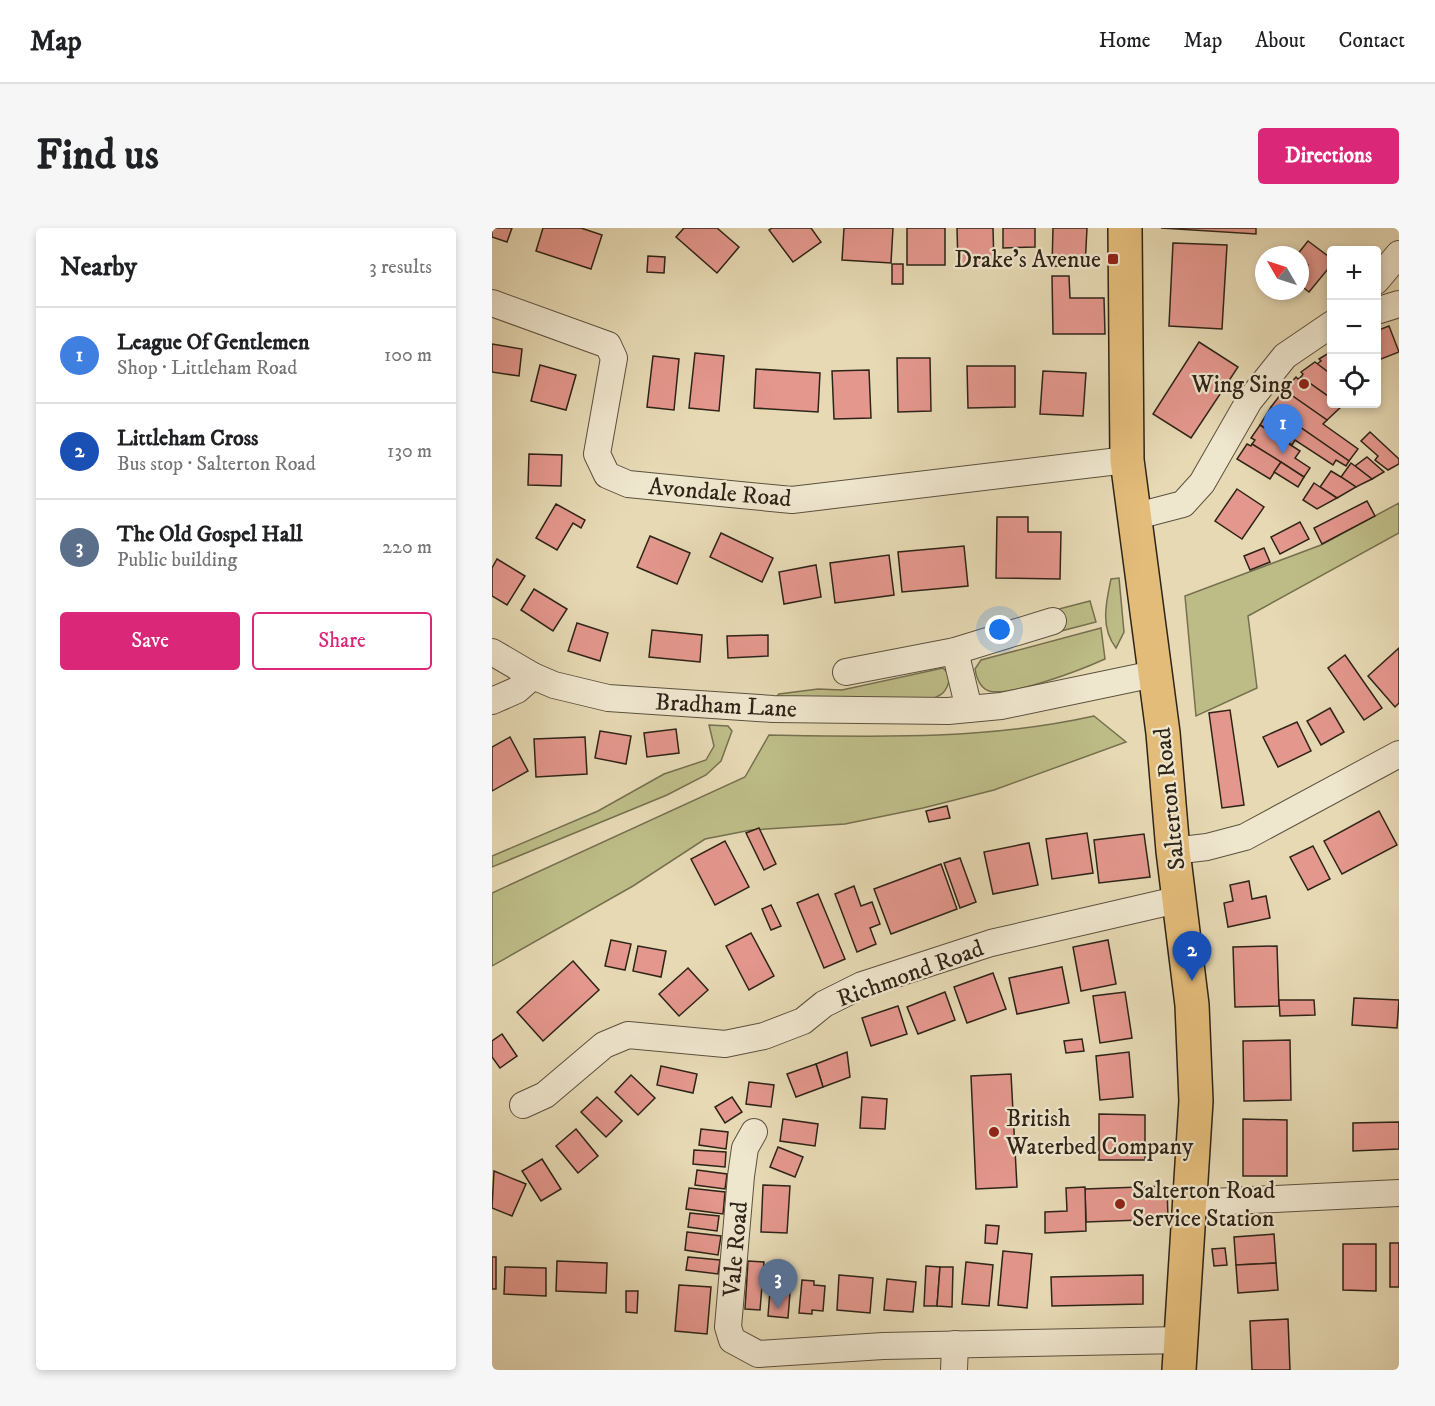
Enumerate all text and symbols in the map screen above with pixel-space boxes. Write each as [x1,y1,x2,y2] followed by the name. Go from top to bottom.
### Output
[30,24,82,59] text: Map
[1099,28,1151,54] text: Home
[1184,28,1222,54] text: Map
[1255,28,1306,54] text: About
[1339,28,1405,54] text: Contact
[1258,128,1399,184] button: Directions
[36,130,159,182] text: Find us
[954,245,1101,275] place label: Drake's Avenue
[1255,246,1309,300] north arrow
[1327,246,1381,408] map controls
[1327,246,1381,300] button: +
[60,251,137,284] text: Nearby
[1106,252,1120,266] marker: Drake's Avenue
[369,255,432,280] text: 3 results
[1327,300,1381,354] button: −
[117,329,309,356] text: League Of Gentlemen
[76,343,83,368] text: 1
[384,343,432,368] text: 100 m
[1327,354,1381,408] button: locate
[117,356,297,381] text: Shop · Littleham Road
[1190,370,1292,400] place label: Wing Sing
[1297,377,1311,391] marker: Wing Sing
[1264,404,1302,454] pin: 1
[117,425,258,452] text: Littleham Cross
[75,439,84,464] text: 2
[387,439,432,464] text: 130 m
[117,452,316,477] text: Bus stop · Salterton Road
[647,472,793,514] street label: Avondale Road
[117,521,303,548] text: The Old Gospel Hall
[76,535,83,560] text: 3
[382,535,432,560] text: 220 m
[117,548,237,573] text: Public building
[60,612,240,670] button: Save
[252,612,432,670] button: Share
[985,615,1014,644] your location
[654,687,798,725] street label: Bradham Lane
[1148,726,1192,872] street label: Salterton Road
[1172,932,1212,981] pin: 2
[833,934,988,1014] street label: Richmond Road
[1005,1104,1194,1162] place label: British Waterbed Company
[987,1125,1001,1139] marker: British Waterbed Company
[1132,1176,1275,1234] place label: Salterton Road Service Station
[1113,1197,1127,1211] marker: Salterton Road Service Station
[717,1200,755,1299] street label: Vale Road
[758,1260,798,1309] pin: 3

